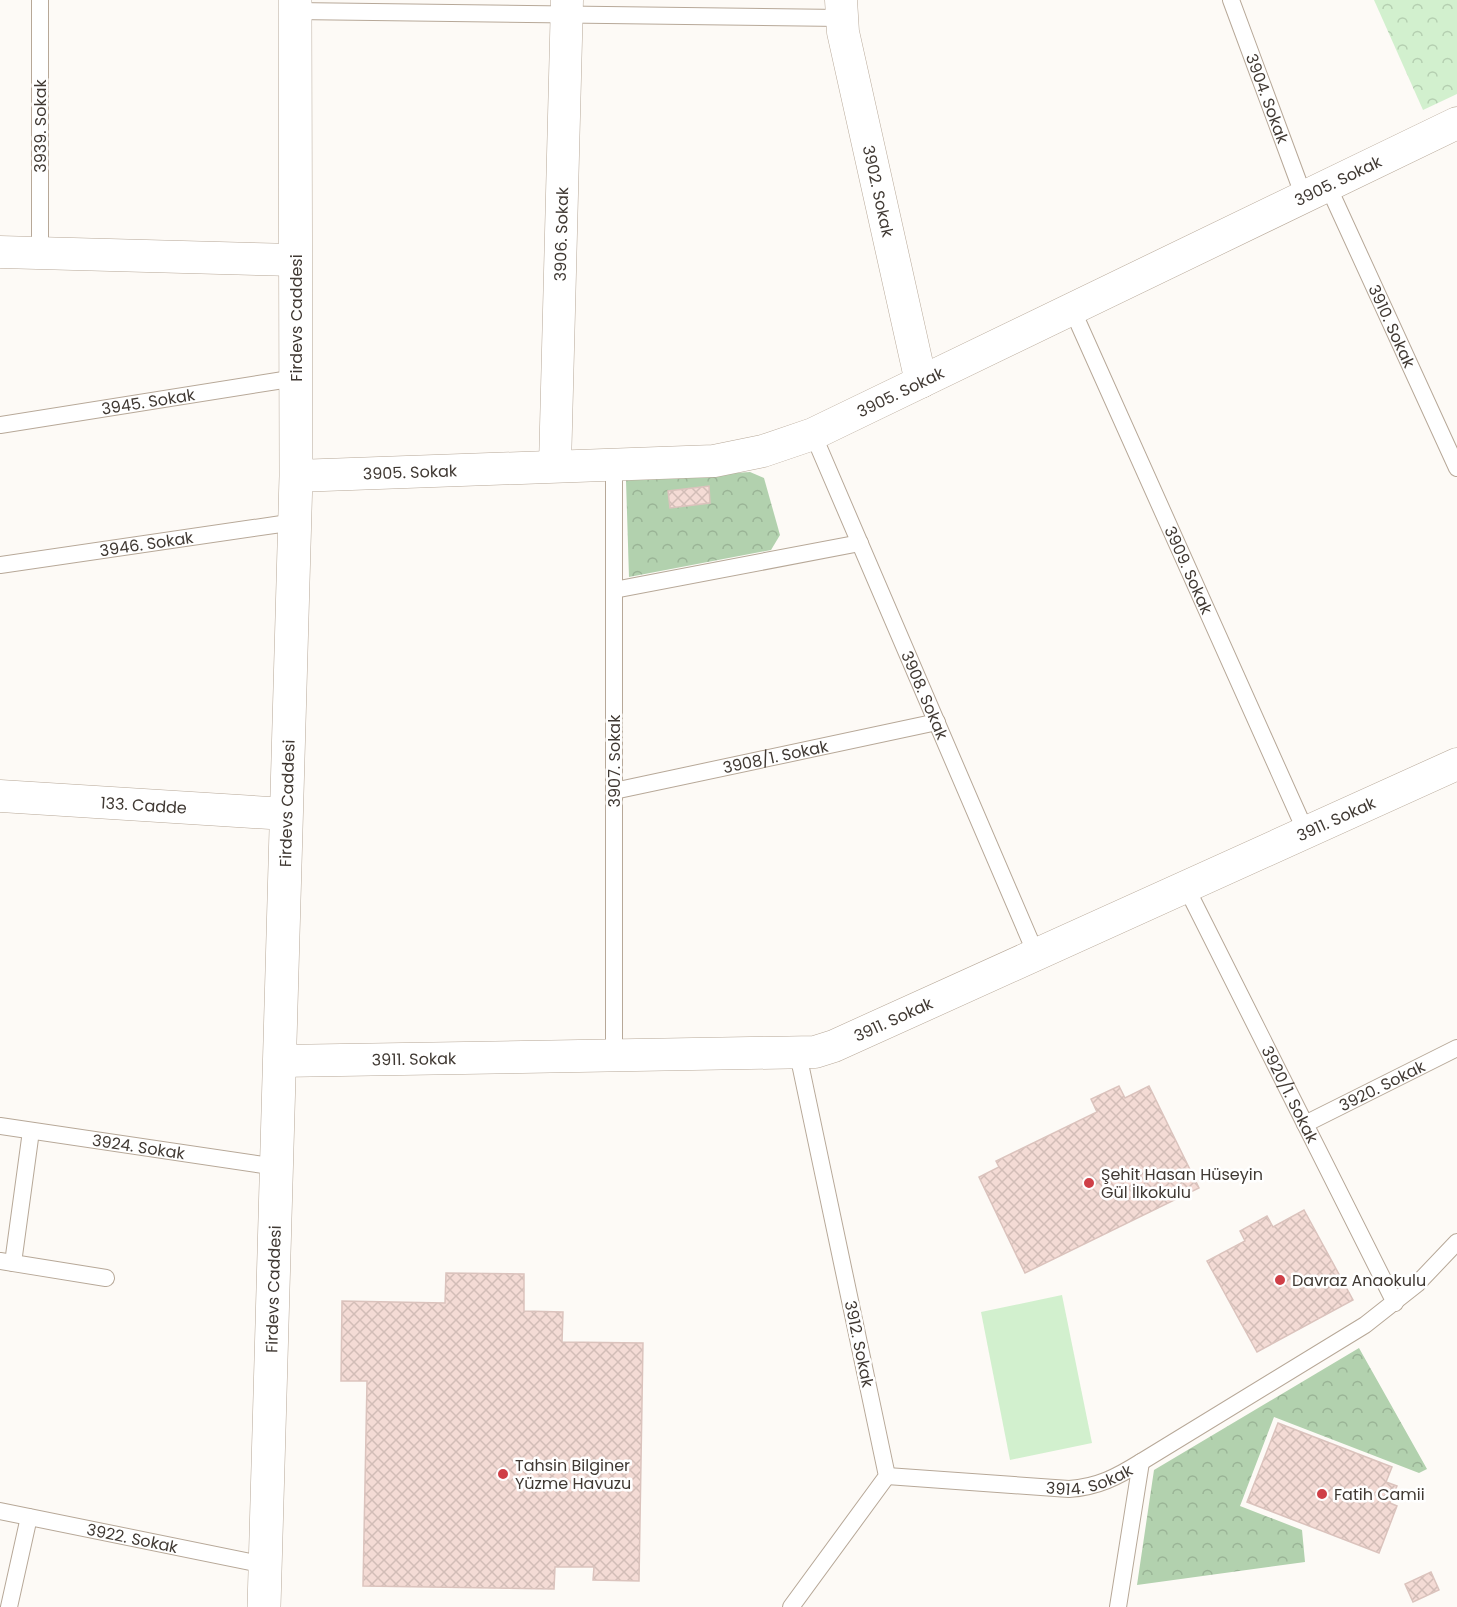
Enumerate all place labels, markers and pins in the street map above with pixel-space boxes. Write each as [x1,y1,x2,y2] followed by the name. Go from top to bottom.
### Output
[1101,1163,1263,1204] place label: Şehit Hasan Hüseyin Gül İlkokulu
[1082,1176,1096,1190] marker: Şehit Hasan Hüseyin Gül İlkokulu
[1292,1269,1426,1292] place label: Davraz Anaokulu
[1273,1273,1287,1287] marker: Davraz Anaokulu
[515,1454,631,1495] place label: Tahsin Bilginer Yüzme Havuzu
[496,1467,510,1481] marker: Tahsin Bilginer Yüzme Havuzu
[1334,1483,1425,1506] place label: Fatih Camii
[1315,1487,1329,1501] marker: Fatih Camii

